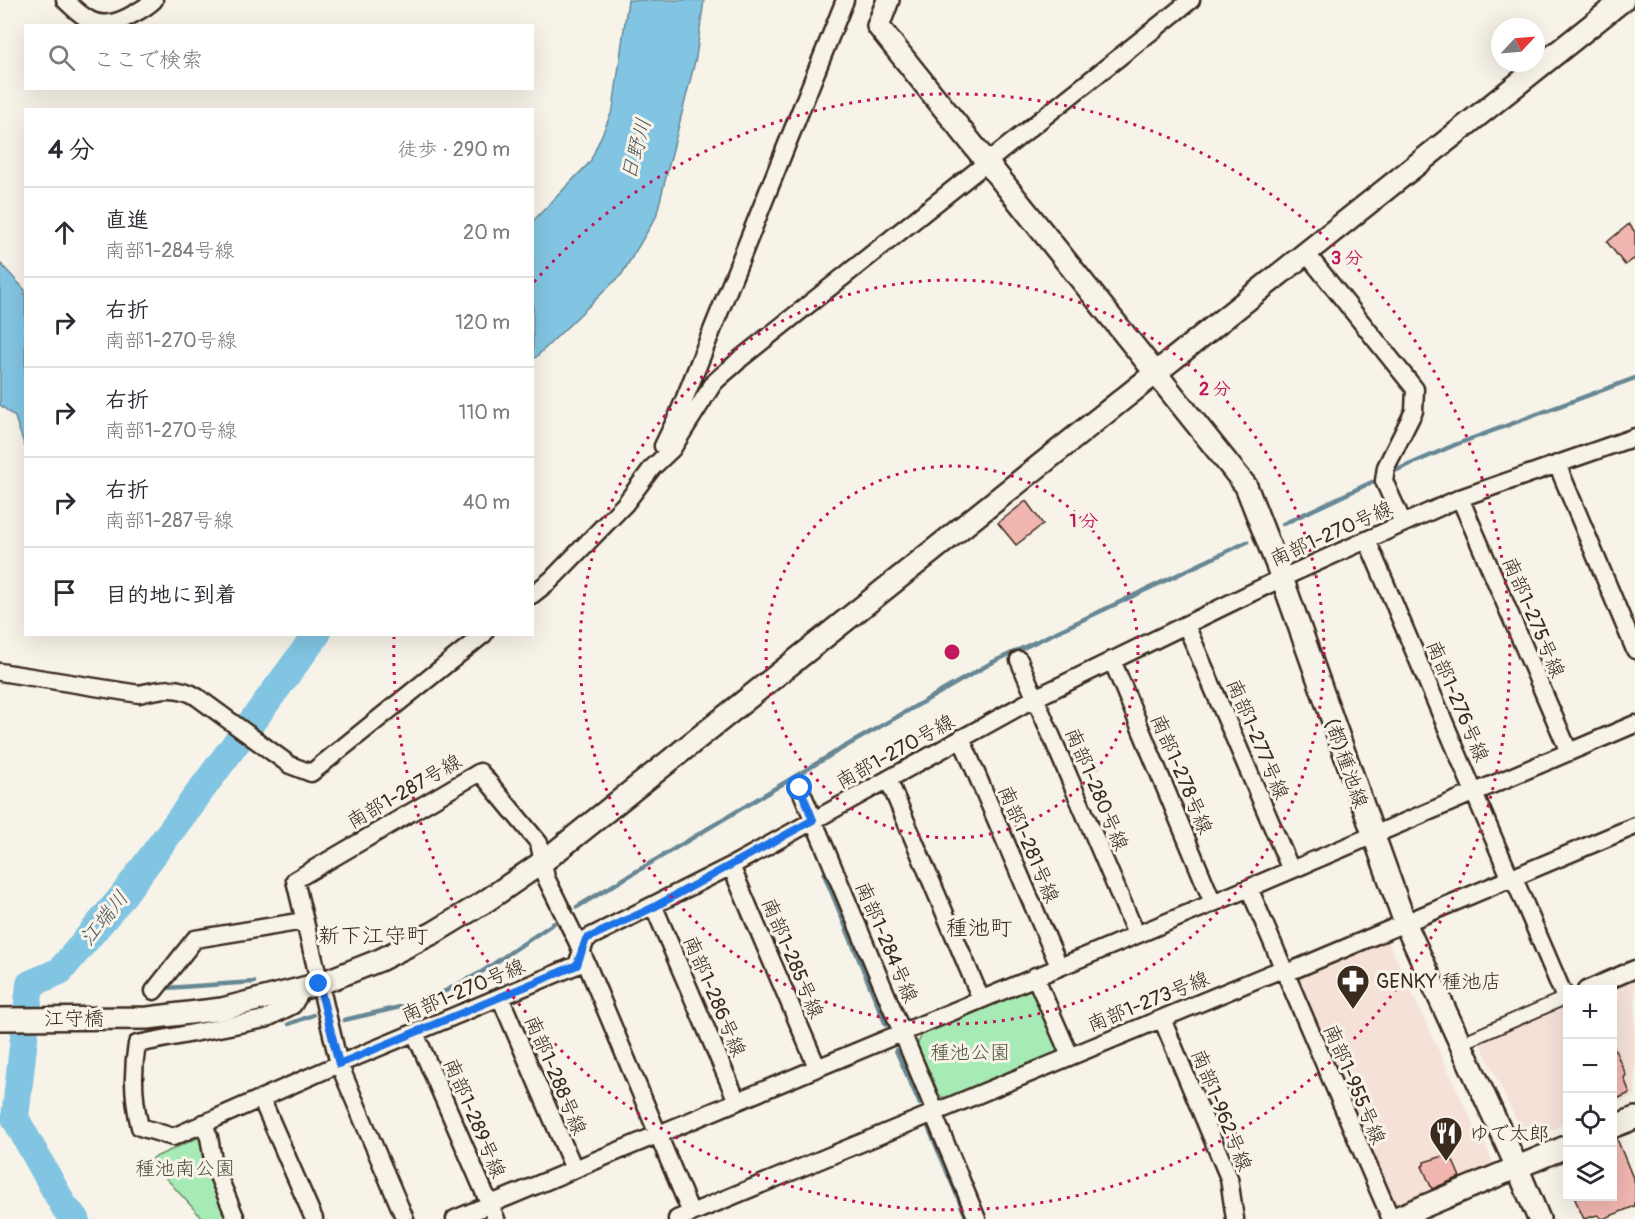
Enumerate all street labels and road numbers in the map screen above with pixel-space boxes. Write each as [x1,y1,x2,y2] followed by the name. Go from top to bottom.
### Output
[1266,495,1396,572] street label: 南部1-270号線
[1497,553,1570,681] street label: 南部1-275号線
[1421,637,1494,766] street label: 南部1-276号線
[1221,675,1294,803] street label: 南部1-277号線
[832,709,959,794] street label: 南部1-270号線
[1145,710,1218,838] street label: 南部1-278号線
[1320,715,1374,811] street label: (都)種池線
[1059,724,1134,854] street label: 南部1-280号線
[342,749,466,834] street label: 南部1-287号線
[993,782,1065,907] street label: 南部1-281号線
[850,878,923,1007] street label: 南部1-284号線
[756,894,829,1022] street label: 南部1-285号線
[678,932,751,1061] street label: 南部1-286号線
[398,953,529,1028] street label: 南部1-270号線
[1084,966,1213,1037] street label: 南部1-273号線
[44,1006,104,1031] street label: 江守橋
[519,1012,592,1139] street label: 南部1-288号線
[1318,1020,1391,1148] street label: 南部1-955号線
[1186,1045,1257,1175] street label: 南部1-962号線
[438,1054,511,1182] street label: 南部1-289号線

